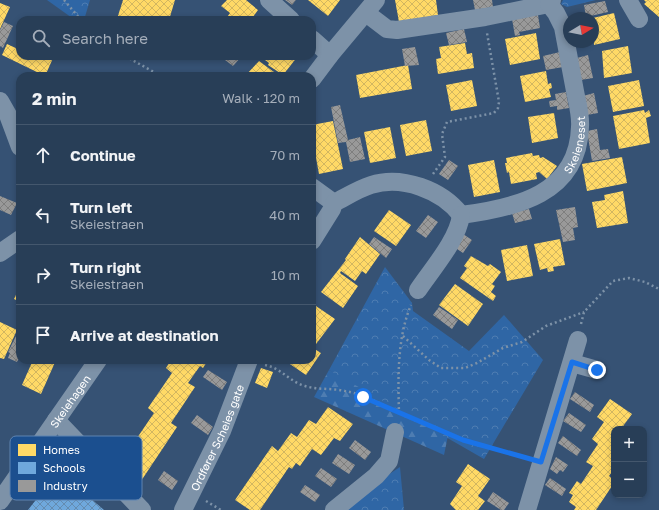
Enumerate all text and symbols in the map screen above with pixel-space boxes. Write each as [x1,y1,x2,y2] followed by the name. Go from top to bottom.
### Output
[563,12,599,48] north arrow
[16,16,316,60] search box
[30,27,52,49] icon: search
[62,29,148,47] text: Search here
[32,88,76,109] text: 2 min
[222,90,300,106] text: Walk · 120 m
[560,116,587,176] street label: Skeieneset
[32,144,54,166] icon: ahead
[70,146,136,164] text: Continue
[270,147,300,163] text: 70 m
[70,198,132,216] text: Turn left
[32,204,54,226] icon: left
[269,207,300,223] text: 40 m
[70,216,144,232] text: Skeiestraen
[70,258,141,276] text: Turn right
[32,264,54,286] icon: right
[271,267,300,283] text: 10 m
[70,276,144,292] text: Skeiestraen
[32,324,54,346] icon: arrive
[70,326,219,344] text: Arrive at destination
[588,361,606,379] route end
[47,372,93,430] street label: Skeiehagen
[187,382,246,493] street label: Ordfører Scheies gate
[354,388,372,406] route start
[611,426,647,498] map controls
[611,426,647,462] button: +
[10,436,142,500] legend
[43,443,80,456] text: Homes
[43,461,86,474] text: Schools
[611,462,647,498] button: −
[43,479,88,492] text: Industry

